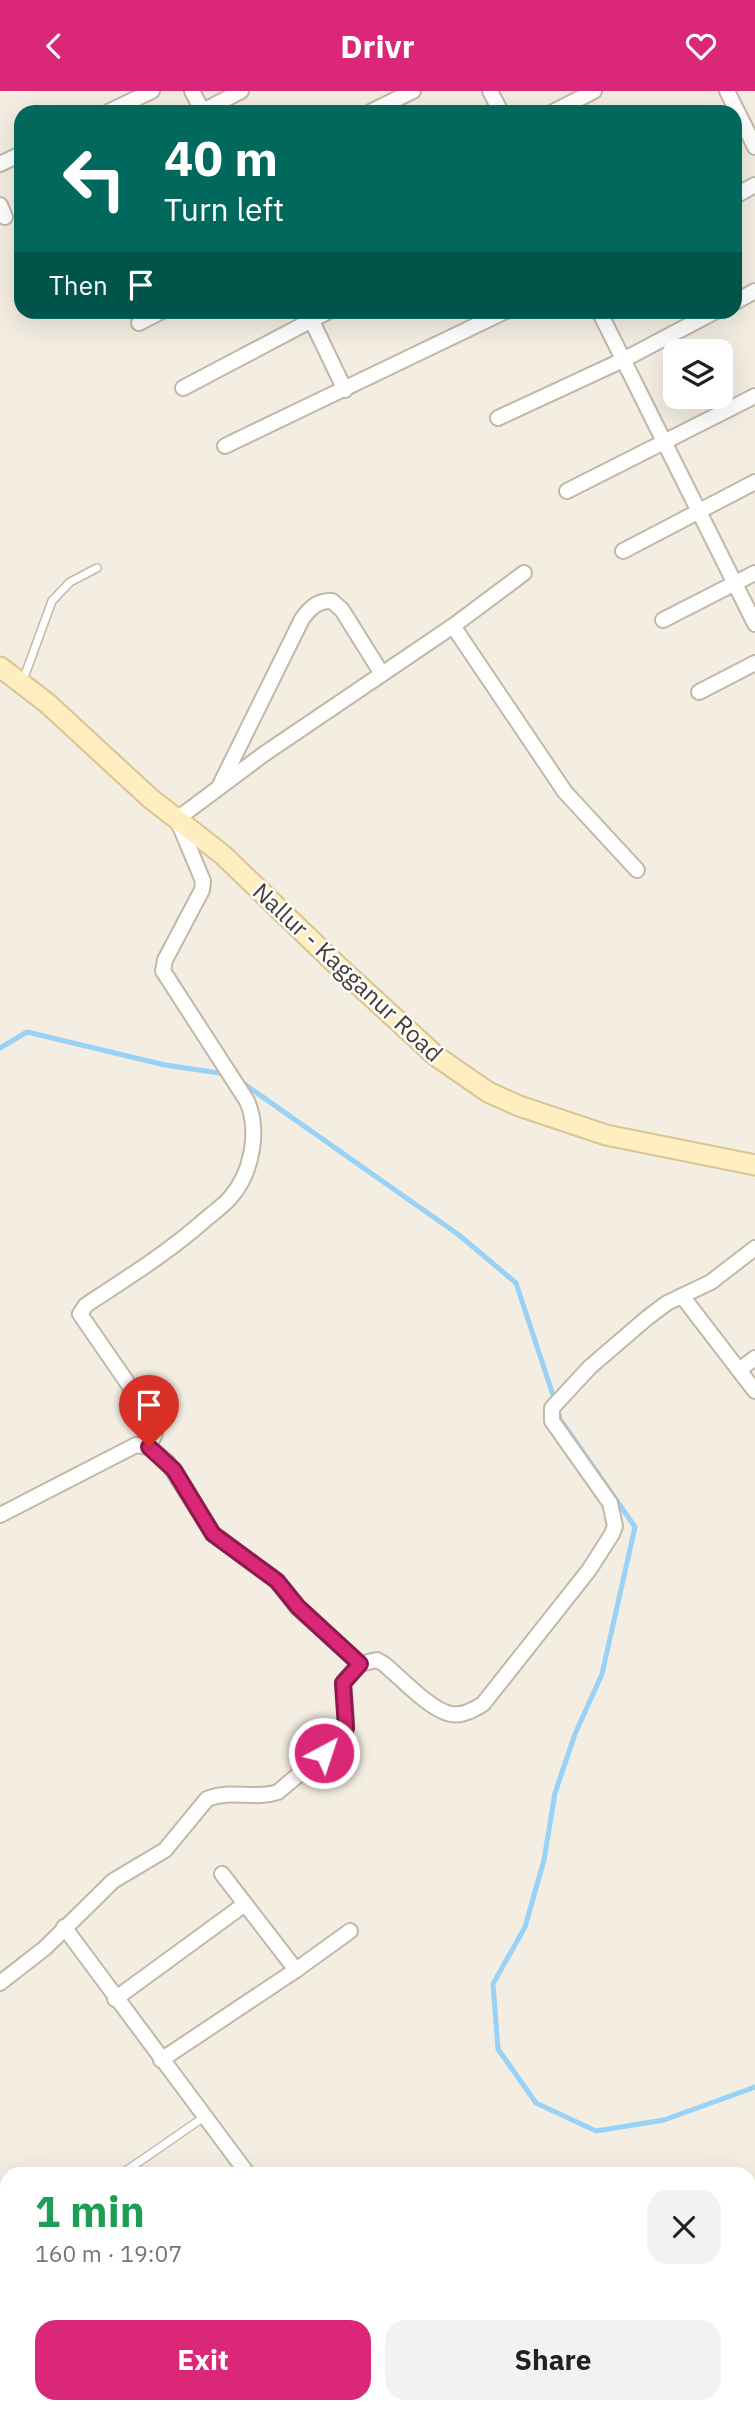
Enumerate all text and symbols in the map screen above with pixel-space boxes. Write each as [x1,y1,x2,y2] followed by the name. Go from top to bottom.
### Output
[340,25,415,67] text: Drivr
[35,27,73,65] icon: back
[682,27,720,65] icon: heart
[164,126,278,189] text: 40 m
[49,133,140,224] icon: left
[164,188,284,230] text: Turn left
[122,266,160,304] icon: arrive
[49,268,108,302] text: Then
[663,339,733,409] map controls
[663,339,733,409] button: layers
[246,875,450,1069] street label: Nallur - Kagganur Road
[119,1375,179,1447] pin
[130,1386,168,1424] icon: arrive
[287,1716,361,1790] position arrow
[35,2184,145,2239] text: 1 min
[647,2190,721,2264] button: close
[35,2238,182,2268] text: 160 m · 19:07
[35,2320,371,2400] button: Exit
[385,2320,721,2400] button: Share

